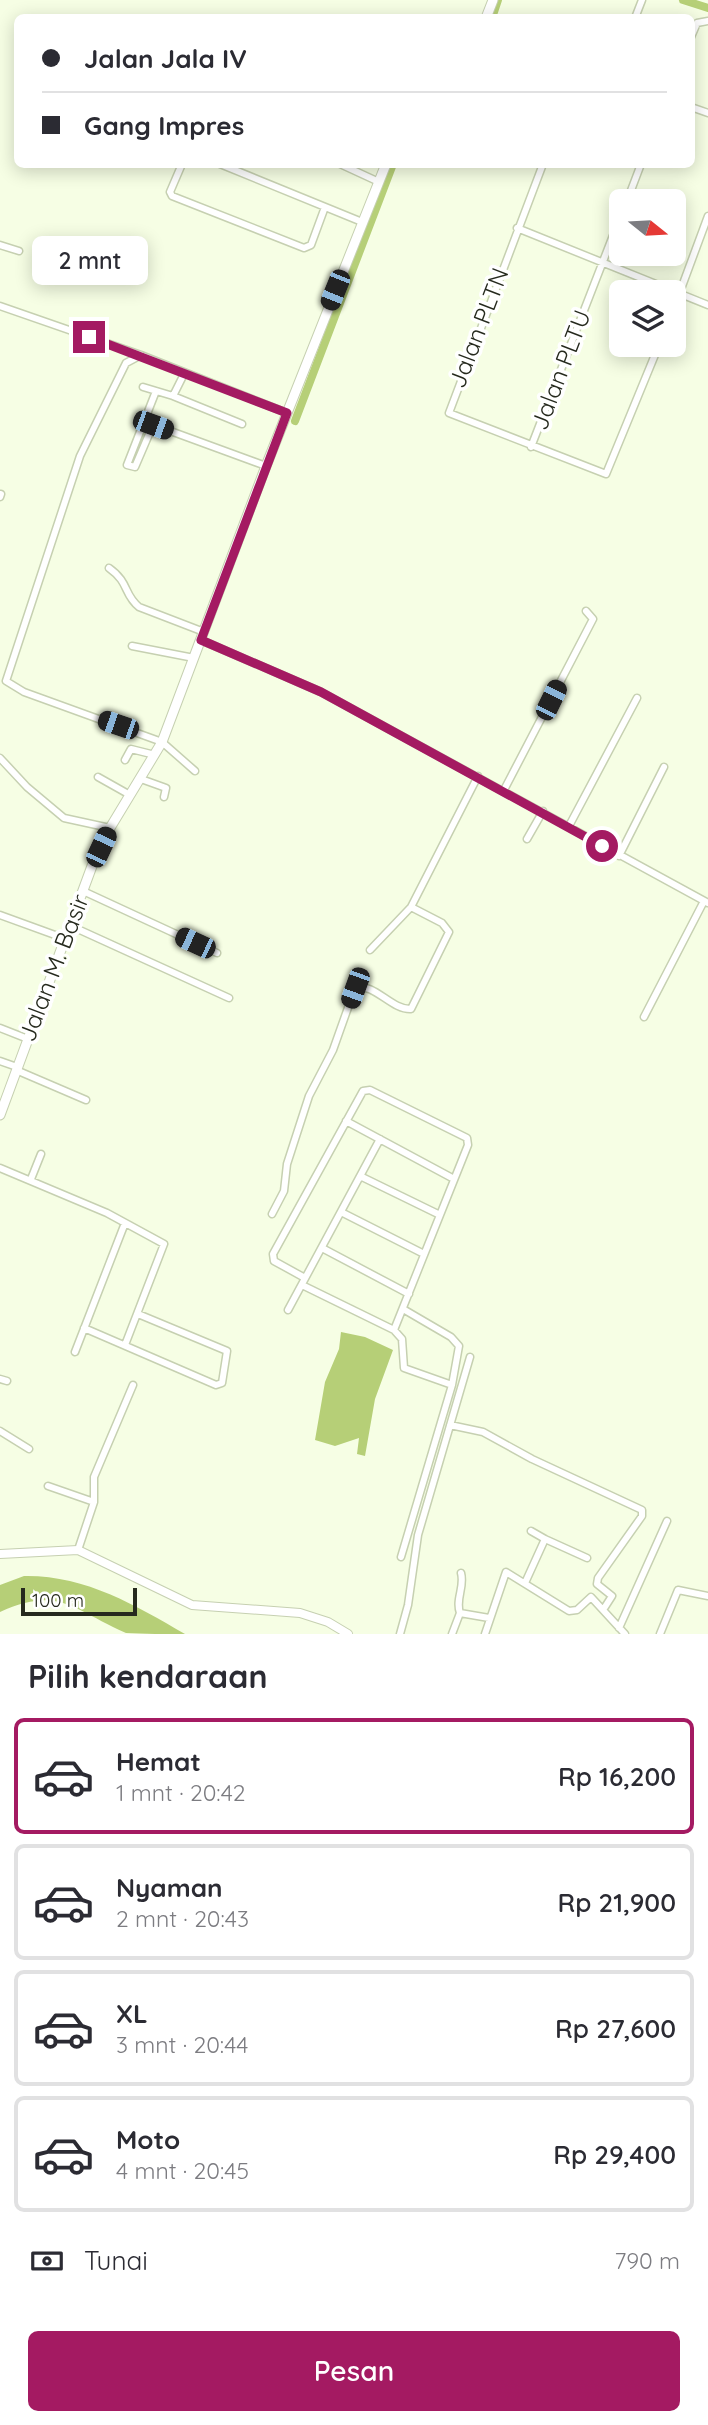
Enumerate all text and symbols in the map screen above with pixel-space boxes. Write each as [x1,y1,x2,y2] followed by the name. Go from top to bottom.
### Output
[84,42,247,75] text: Jalan Jala IV
[84,109,244,142] text: Gang Impres
[609,189,686,266] north arrow
[609,189,686,357] map controls
[31,236,147,284] callout: 2 mnt
[59,246,121,275] text: 2 mnt
[441,263,515,392] street label: Jalan PLTN
[318,267,353,313] car
[609,280,686,357] button: layers
[523,305,597,434] street label: Jalan PLTU
[73,321,105,353] route end
[130,408,177,442] car
[533,677,570,723] car
[95,708,142,742] car
[83,824,120,870] car
[586,830,618,862] route start
[11,890,95,1046] street label: Jalan M. Basir
[172,925,219,961] car
[338,965,373,1011] car
[21,1585,136,1617] scale bar
[32,1588,84,1612] text: 100 m
[28,1656,268,1696] text: Pilih kendaraan
[32,1745,95,1808] icon: car
[116,1745,201,1778] text: Hemat
[558,1760,676,1793] text: Rp 16,200
[116,1778,246,1807] text: 1 mnt · 20:42
[32,1871,95,1934] icon: car
[116,1871,223,1904] text: Nyaman
[558,1886,676,1919] text: Rp 21,900
[116,1904,249,1933] text: 2 mnt · 20:43
[32,1997,95,2060] icon: car
[116,1997,148,2030] text: XL
[555,2012,676,2045] text: Rp 27,600
[116,2030,248,2059] text: 3 mnt · 20:44
[32,2123,95,2186] icon: car
[116,2123,180,2156] text: Moto
[553,2138,676,2171] text: Rp 29,400
[116,2156,249,2185] text: 4 mnt · 20:45
[28,2242,66,2280] icon: cash
[84,2244,148,2277] text: Tunai
[614,2246,680,2275] text: 790 m
[28,2331,680,2411] button: Pesan

